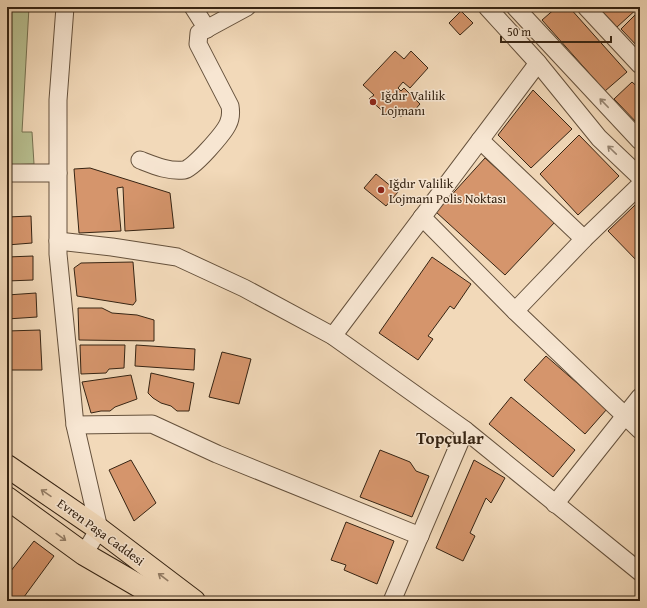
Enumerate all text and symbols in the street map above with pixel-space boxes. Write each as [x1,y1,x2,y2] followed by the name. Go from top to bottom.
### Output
[501,18,611,44] scale bar
[507,23,531,40] text: 50 m
[381,86,446,120] place label: Iğdır Valilik Lojmanı
[368,97,378,107] marker: Iğdır Valilik Lojmanı
[599,98,608,108] one-way arrow
[607,145,617,155] one-way arrow
[389,174,507,208] place label: Iğdır Valilik Lojmanı Polis Noktası
[376,185,386,195] marker: Iğdır Valilik Lojmanı Polis Noktası
[416,425,484,450] district label: Topçular
[41,489,52,497] one-way arrow
[53,494,149,570] street label: Evren Paşa Caddesi
[56,533,67,541] one-way arrow
[158,573,169,582] one-way arrow

